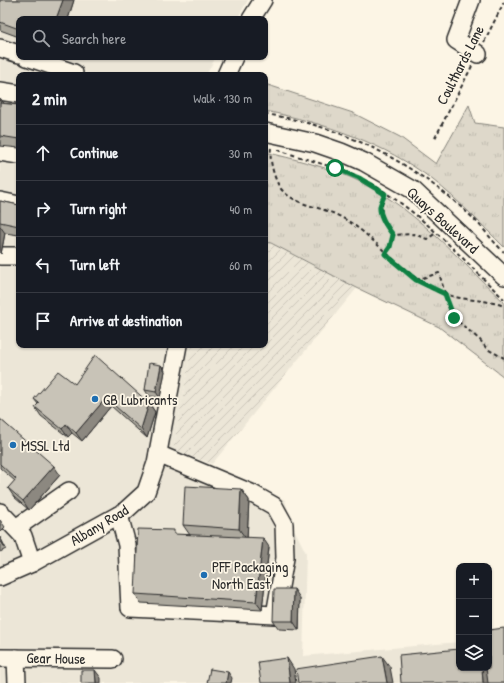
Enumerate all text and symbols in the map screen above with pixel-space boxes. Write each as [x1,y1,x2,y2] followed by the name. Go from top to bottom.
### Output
[16,16,268,60] search box
[431,22,489,108] street label: Coulthards Lane
[30,27,52,49] icon: search
[62,28,126,49] text: Search here
[32,87,67,110] text: 2 min
[193,89,252,107] text: Walk · 130 m
[32,142,54,164] icon: ahead
[70,142,118,163] text: Continue
[229,144,252,162] text: 30 m
[326,159,344,177] route start
[402,182,484,258] street label: Quays Boulevard
[32,198,54,220] icon: right
[70,198,126,219] text: Turn right
[229,200,252,218] text: 40 m
[32,254,54,276] icon: left
[70,254,120,275] text: Turn left
[229,256,252,274] text: 60 m
[445,309,463,327] route end
[32,310,54,332] icon: arrive
[70,310,182,331] text: Arrive at destination
[103,389,178,410] place label: GB Lubricants
[90,394,100,404] marker: GB Lubricants
[21,435,69,456] place label: MSSL Ltd
[8,440,18,450] marker: MSSL Ltd
[66,499,132,551] street label: Albany Road
[212,556,289,594] place label: PFF Packaging North East
[456,563,492,671] map controls
[456,563,492,599] button: +
[199,570,209,580] marker: PFF Packaging North East
[456,599,492,635] button: −
[456,635,492,671] button: layers
[26,647,86,669] street label: Gear House

